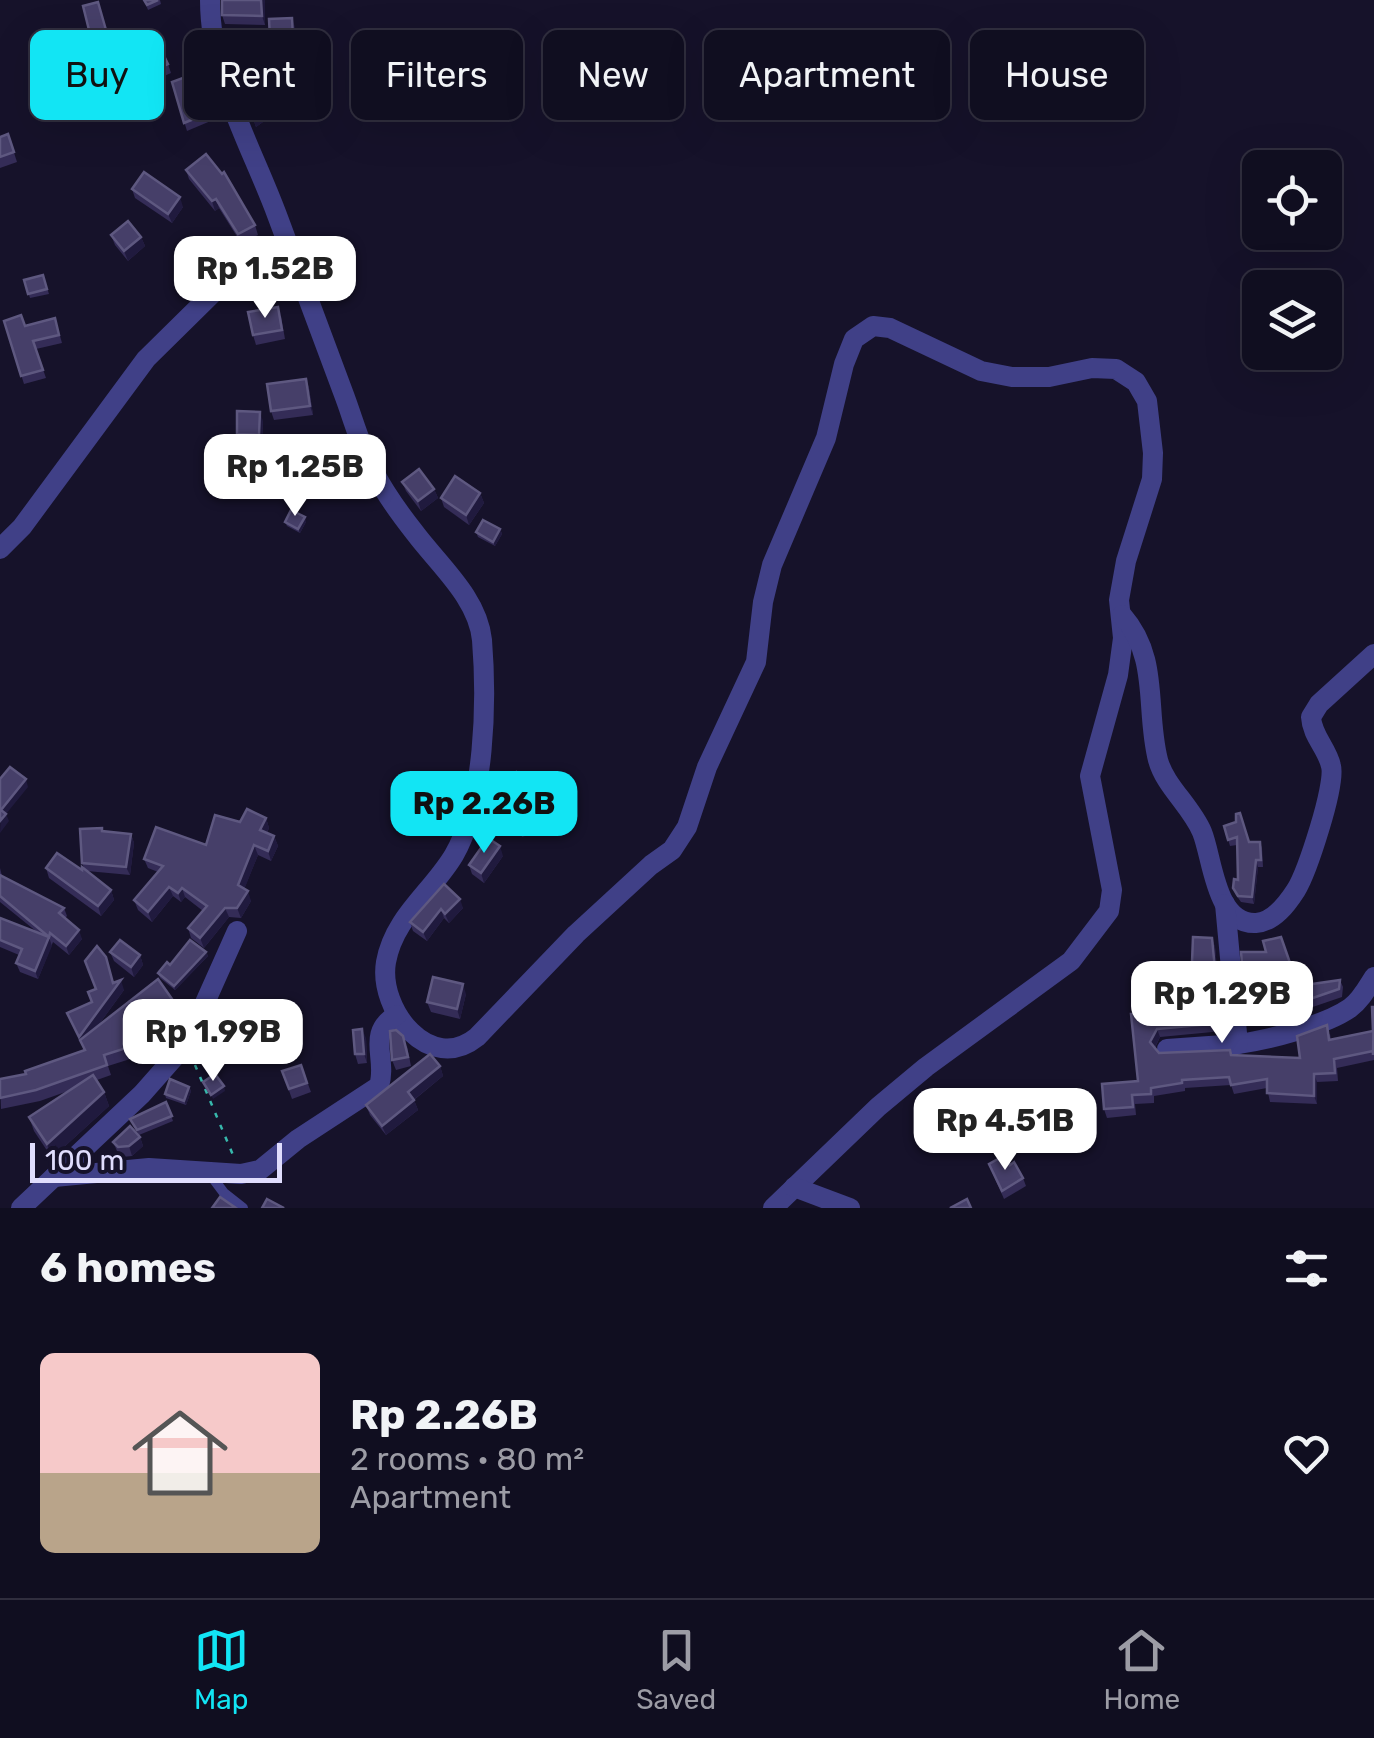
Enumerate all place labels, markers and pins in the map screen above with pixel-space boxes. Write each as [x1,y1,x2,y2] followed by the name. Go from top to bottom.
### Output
[162,236,368,321] pin: Rp 1.52B
[192,434,398,519] pin: Rp 1.25B
[381,771,587,856] pin: Rp 2.26B
[1119,961,1325,1046] pin: Rp 1.29B
[110,999,316,1084] pin: Rp 1.99B
[902,1088,1108,1173] pin: Rp 4.51B

